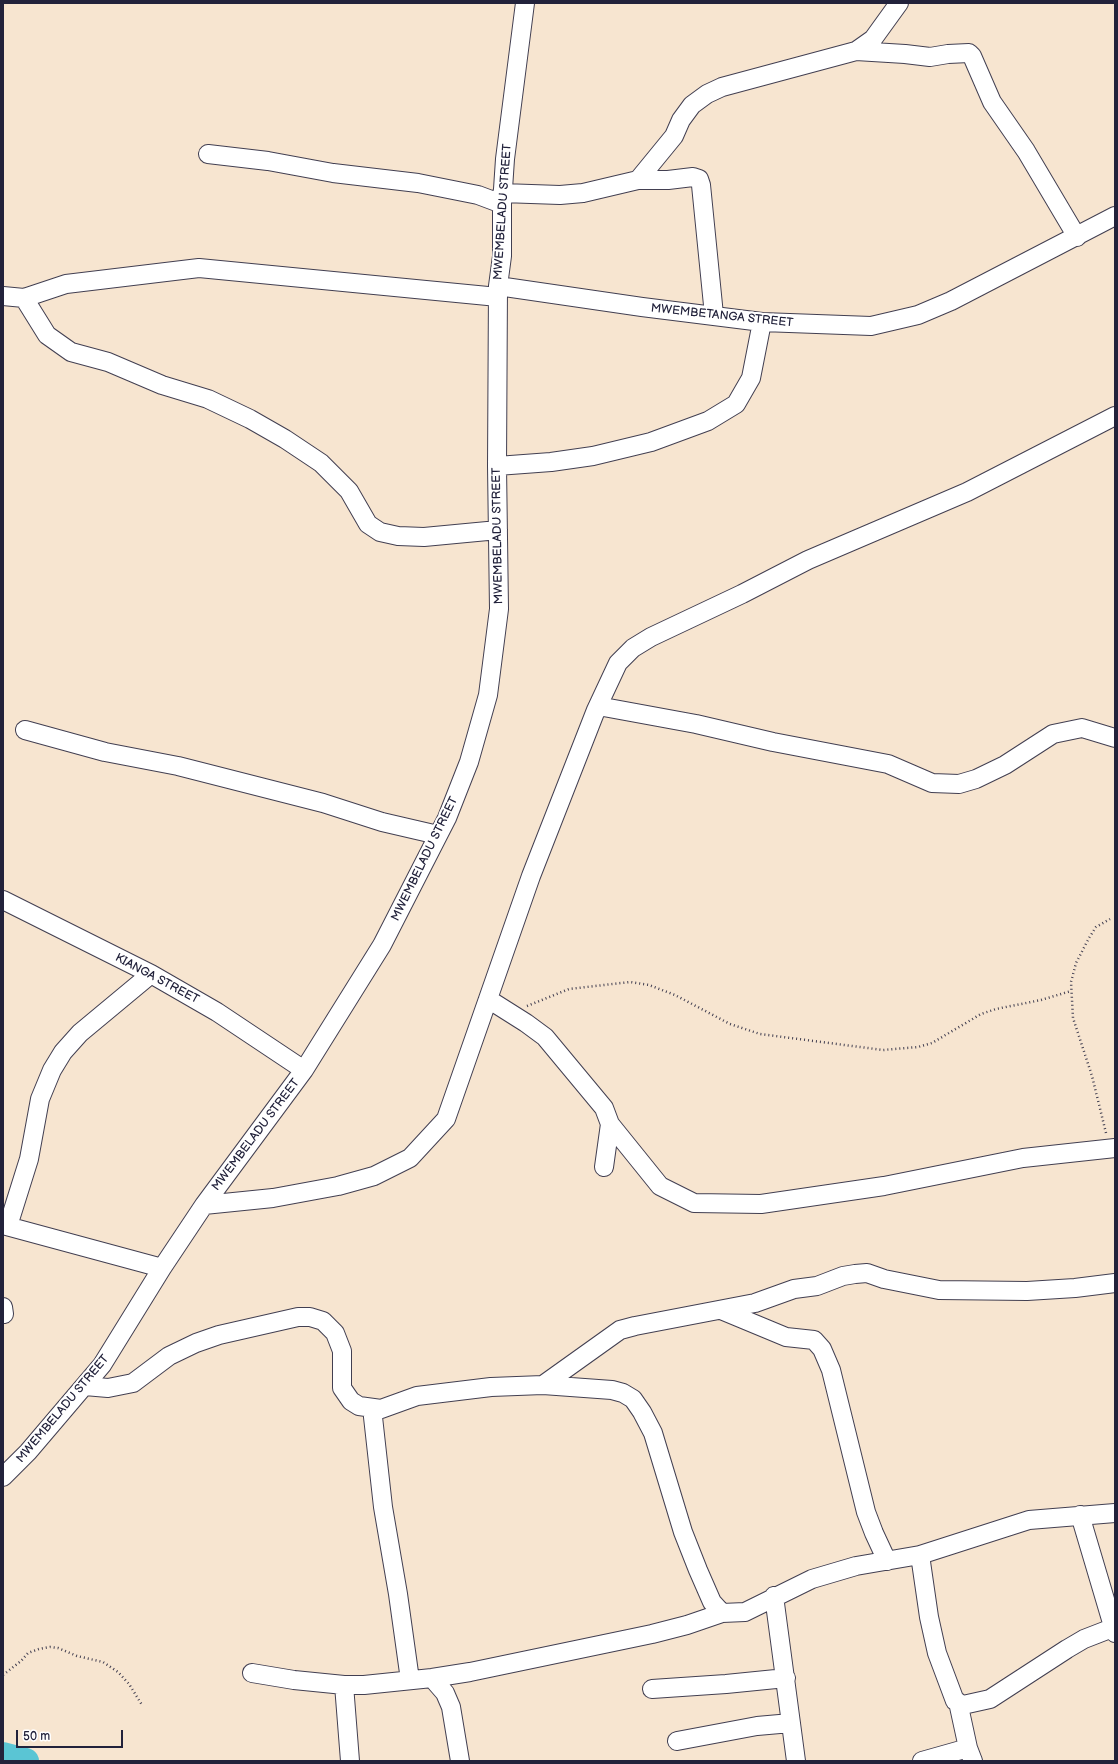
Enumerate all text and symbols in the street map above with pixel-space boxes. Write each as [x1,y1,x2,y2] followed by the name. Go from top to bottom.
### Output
[491,143,515,281] street label: MWEMBELADU STREET
[650,301,794,331] street label: MWEMBETANGA STREET
[490,468,506,604] street label: MWEMBELADU STREET
[389,794,461,924] street label: MWEMBELADU STREET
[113,951,201,1007] street label: KIANGA STREET
[209,1076,303,1194] street label: MWEMBELADU STREET
[14,1352,112,1466] street label: MWEMBELADU STREET
[18,1722,125,1748] scale bar
[23,1729,50,1744] text: 50 m

